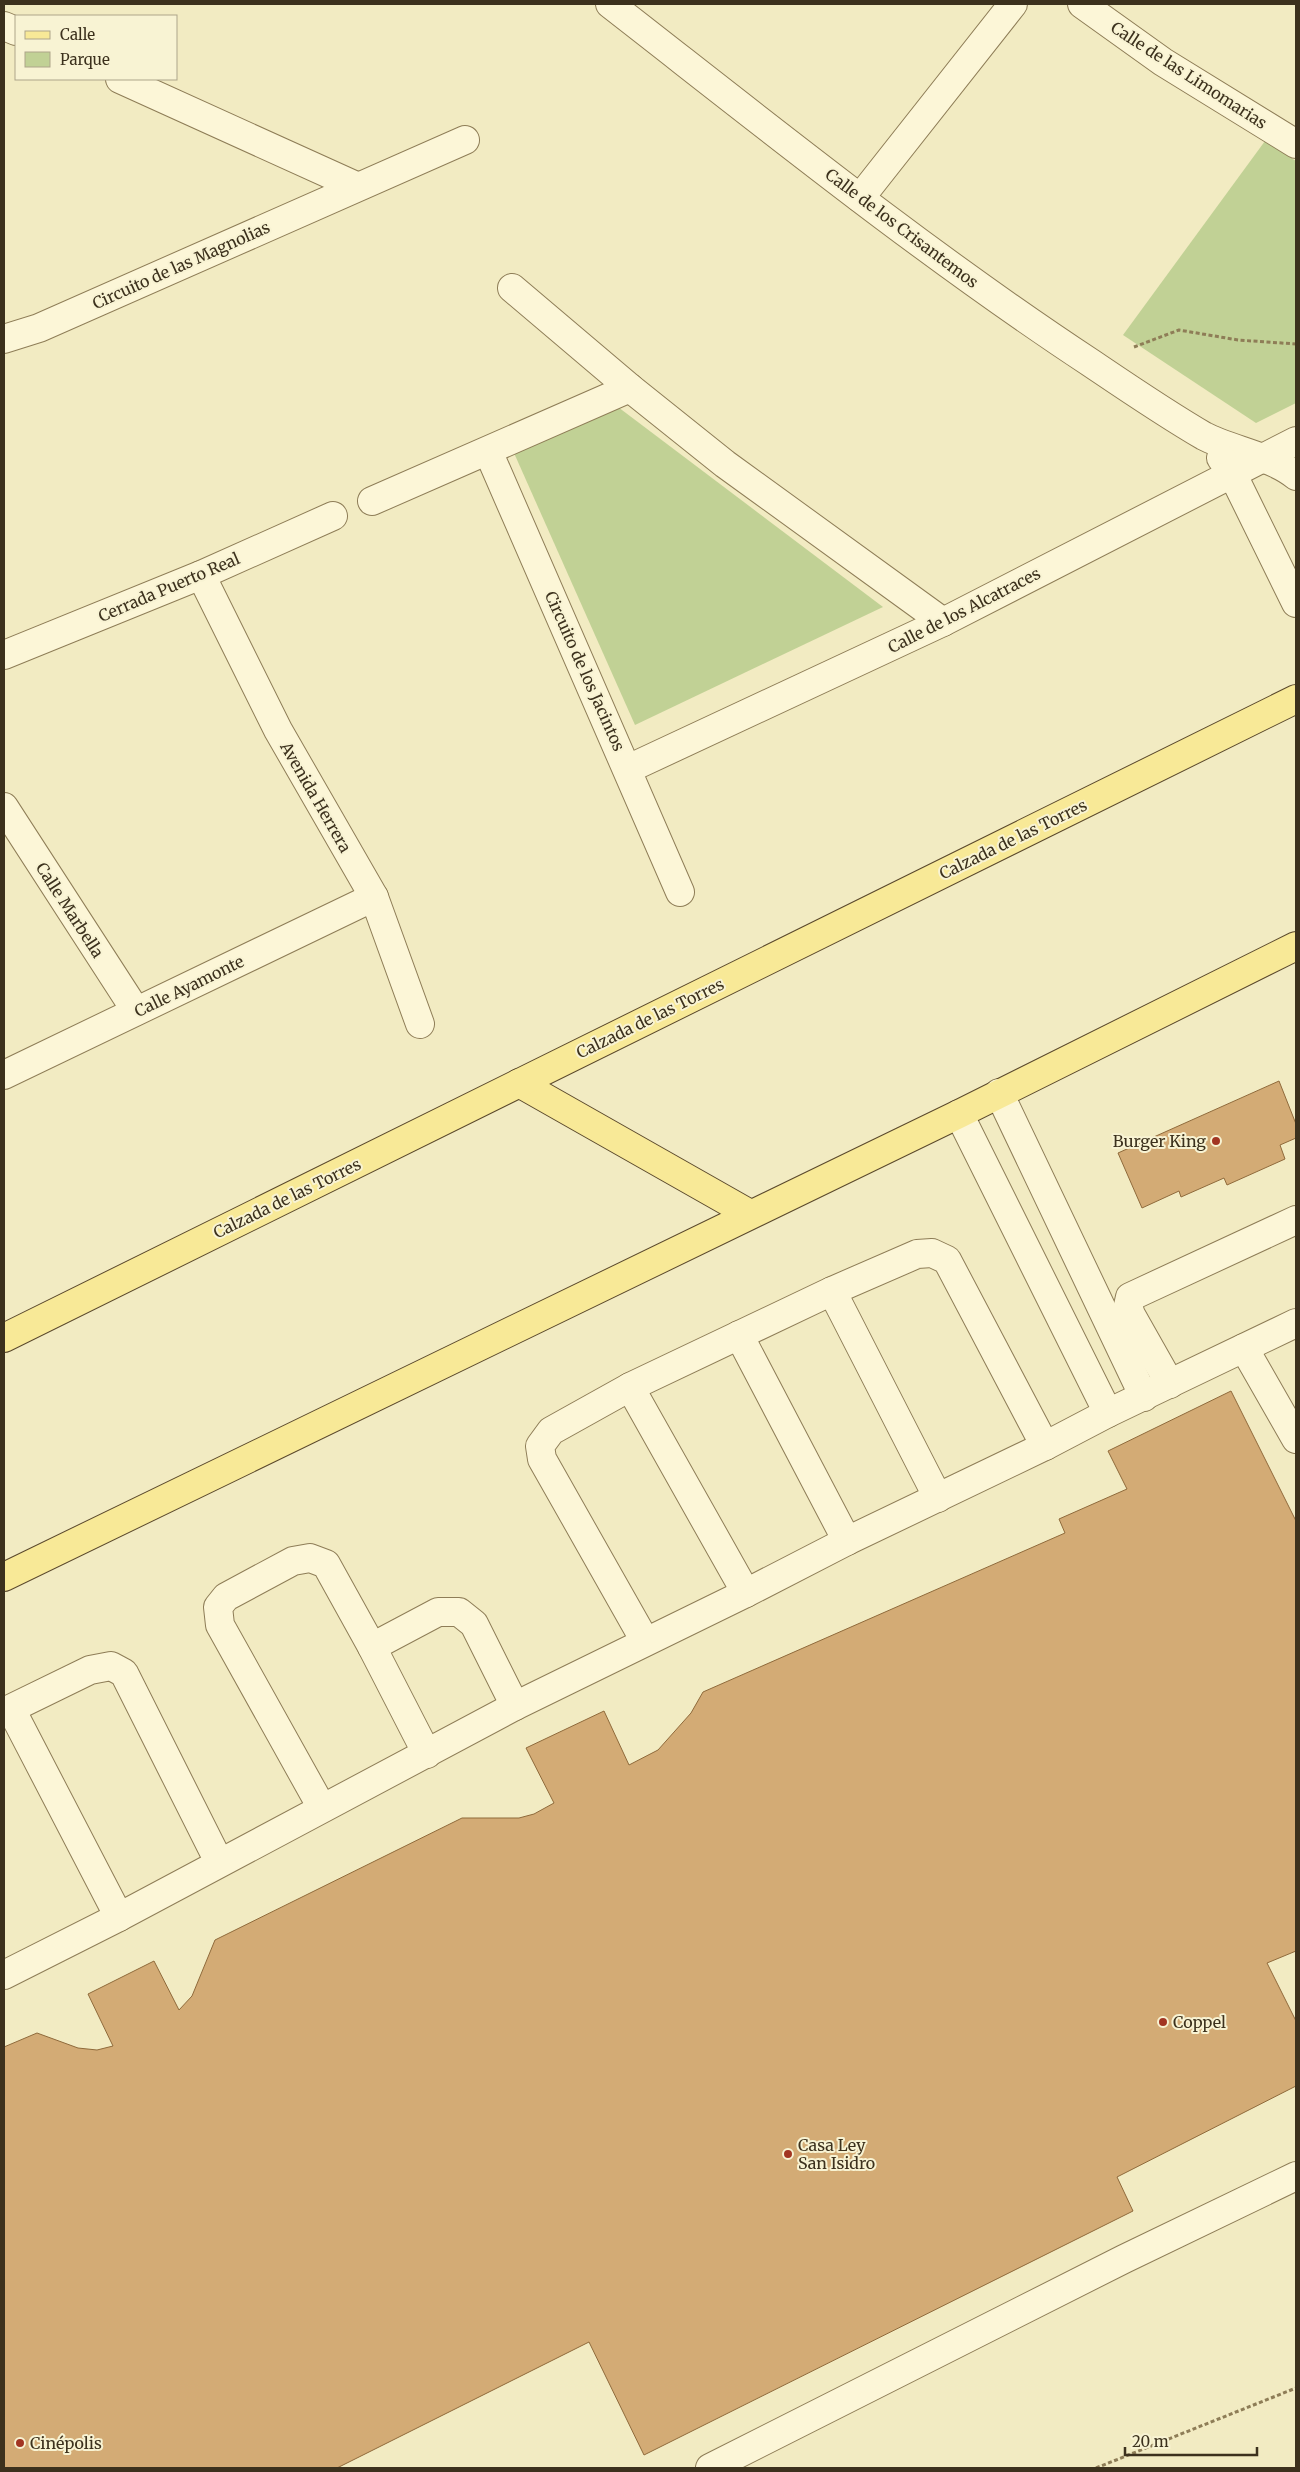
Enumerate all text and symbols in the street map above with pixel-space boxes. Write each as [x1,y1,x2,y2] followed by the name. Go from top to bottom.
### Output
[15,15,178,80] legend
[1107,17,1271,133] street label: Calle de las Limomarias
[60,25,95,44] text: Calle
[60,50,110,69] text: Parque
[822,164,982,292] street label: Calle de los Crisantemos
[89,217,273,313] street label: Circuito de las Magnolias
[95,548,243,626] street label: Cerrada Puerto Real
[884,563,1044,657] street label: Calle de los Alcatraces
[541,588,629,754] street label: Circuito de los Jacintos
[276,737,356,856] street label: Avenida Herrera
[936,795,1090,883] street label: Calzada de las Torres
[32,859,108,962] street label: Calle Marbella
[131,951,247,1021] street label: Calle Ayamonte
[573,974,727,1062] street label: Calzada de las Torres
[1113,1131,1206,1151] place label: Burger King
[1210,1135,1222,1147] marker: Burger King
[210,1154,364,1242] street label: Calzada de las Torres
[1173,2012,1226,2032] place label: Coppel
[1157,2016,1169,2028] marker: Coppel
[798,2135,875,2173] place label: Casa Ley San Isidro
[782,2148,794,2160] marker: Casa Ley San Isidro
[1125,2424,1258,2456] scale bar
[1132,2432,1169,2451] text: 20 m
[30,2433,102,2453] place label: Cinépolis
[14,2437,26,2449] marker: Cinépolis

